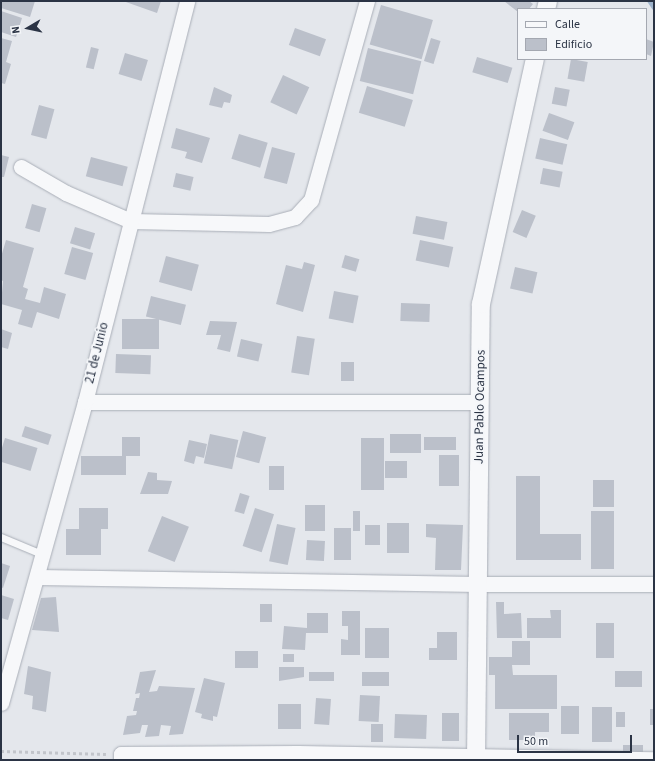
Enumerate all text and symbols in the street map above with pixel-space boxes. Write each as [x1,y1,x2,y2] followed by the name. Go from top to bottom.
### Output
[8,8,48,48] north arrow
[517,8,647,60] legend
[555,16,580,33] text: Calle
[8,25,24,35] text: N
[555,36,592,53] text: Edificio
[82,321,112,385] street label: 21 de Junio
[471,350,489,464] street label: Juan Pablo Ocampos
[519,727,634,753] scale bar
[524,733,548,750] text: 50 m

